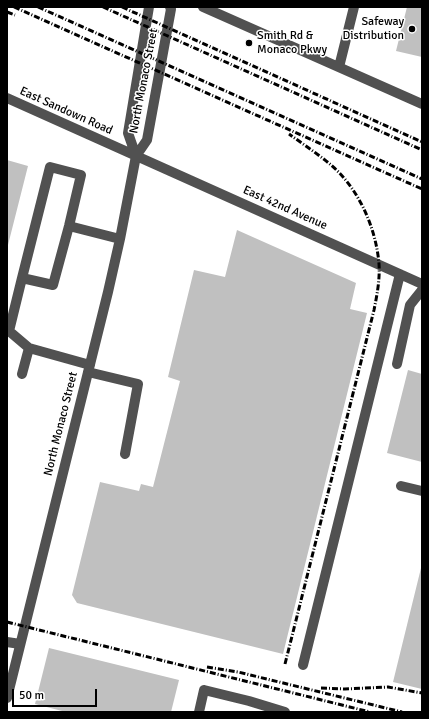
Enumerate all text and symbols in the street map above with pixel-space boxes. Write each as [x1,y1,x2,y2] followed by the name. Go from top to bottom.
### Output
[342,15,404,43] place label: Safeway Distribution
[407,24,417,34] marker: Safeway Distribution
[127,27,161,135] street label: North Monaco Street
[257,29,327,57] place label: Smith Rd & Monaco Pkwy
[244,38,254,48] marker: Smith Rd & Monaco Pkwy
[17,84,115,138] street label: East Sandown Road
[241,183,329,233] street label: East 42nd Avenue
[41,371,81,477] street label: North Monaco Street
[14,681,99,707] scale bar
[19,688,44,703] text: 50 m

